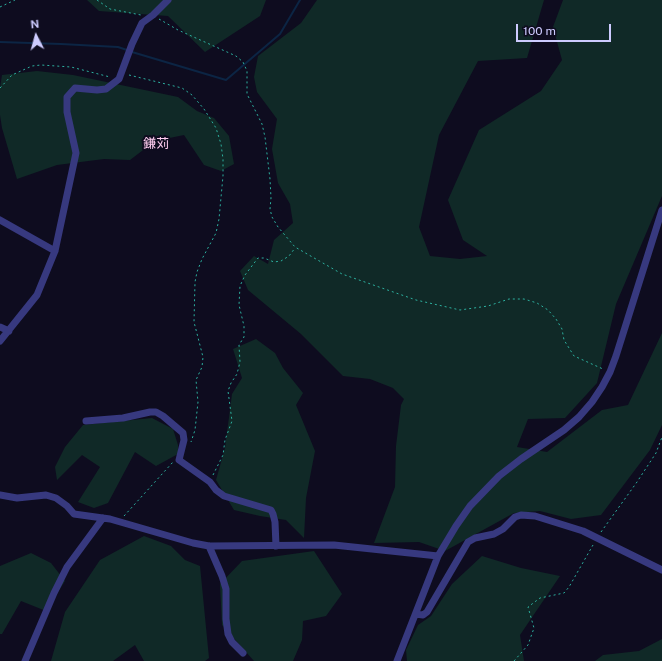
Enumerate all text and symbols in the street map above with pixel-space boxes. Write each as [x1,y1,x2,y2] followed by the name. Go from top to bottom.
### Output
[16,16,56,56] north arrow
[518,16,613,42] scale bar
[30,18,40,30] text: N
[523,24,556,38] text: 100 m
[143,136,169,152] district label: 鎌苅

